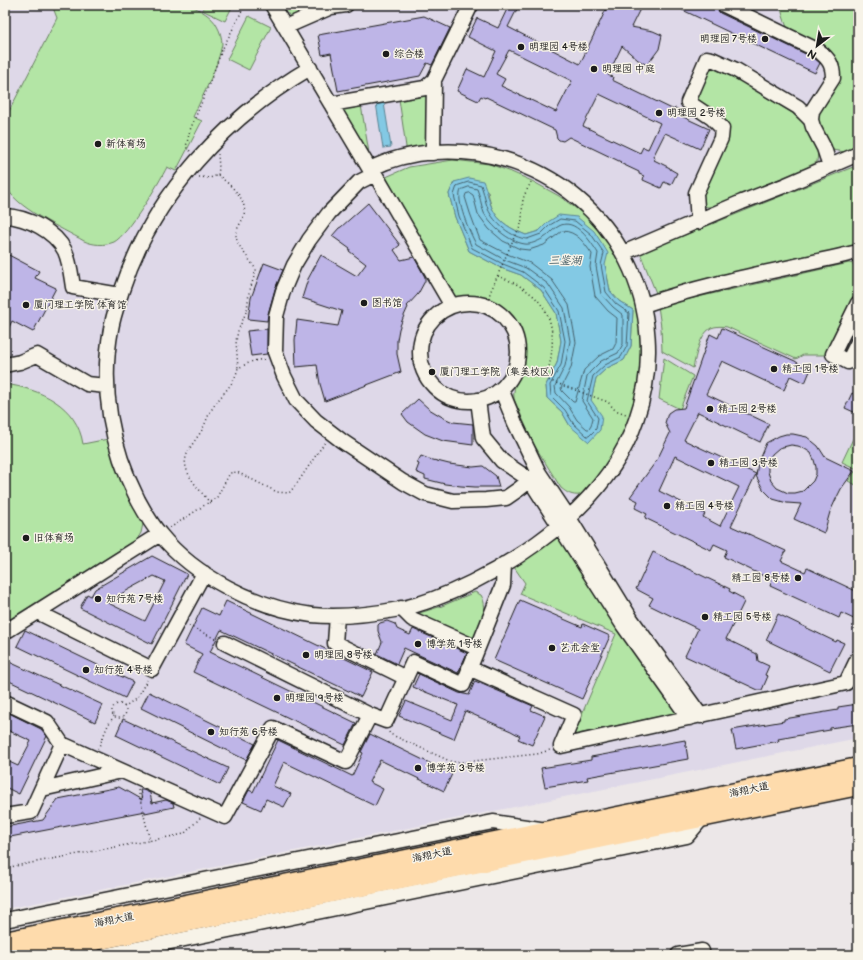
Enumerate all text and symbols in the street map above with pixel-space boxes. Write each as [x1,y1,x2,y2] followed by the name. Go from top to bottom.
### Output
[797,26,837,66] north arrow
[700,33,757,45] place label: 明理园 7号楼
[760,34,770,44] marker: 明理园 7号楼
[529,41,588,53] place label: 明理园 4号楼
[516,42,526,52] marker: 明理园 4号楼
[805,46,819,62] text: N
[394,48,424,60] place label: 综合楼
[381,49,391,59] marker: 综合楼
[602,63,655,75] place label: 明理园 中庭
[589,64,599,74] marker: 明理园 中庭
[667,107,726,119] place label: 明理园 2号楼
[654,108,664,118] marker: 明理园 2号楼
[106,138,146,150] place label: 新体育场
[93,139,103,149] marker: 新体育场
[549,254,582,267] water label: 三鉴湖
[372,297,402,309] place label: 图书馆
[359,298,369,308] marker: 图书馆
[34,299,127,311] place label: 厦门理工学院 体育馆
[21,300,31,310] marker: 厦门理工学院 体育馆
[782,363,839,375] place label: 精工园 1号楼
[769,364,779,374] marker: 精工园 1号楼
[440,366,560,378] place label: 厦门理工学院（集美校区）
[427,367,437,377] marker: 厦门理工学院（集美校区）
[718,403,777,415] place label: 精工园 2号楼
[705,404,715,414] marker: 精工园 2号楼
[719,457,778,469] place label: 精工园 3号楼
[706,458,716,468] marker: 精工园 3号楼
[675,500,734,512] place label: 精工园 4号楼
[662,501,672,511] marker: 精工园 4号楼
[34,532,74,544] place label: 旧体育场
[21,533,31,543] marker: 旧体育场
[731,572,790,584] place label: 精工园 8号楼
[793,573,803,583] marker: 精工园 8号楼
[106,593,163,605] place label: 知行苑 7号楼
[93,594,103,604] marker: 知行苑 7号楼
[713,611,771,623] place label: 精工园 5号楼
[700,612,710,622] marker: 精工园 5号楼
[426,638,483,650] place label: 博学苑 1号楼
[413,639,423,649] marker: 博学苑 1号楼
[560,642,600,654] place label: 艺术会堂
[547,643,557,653] marker: 艺术会堂
[314,649,373,661] place label: 明理园 8号楼
[301,650,311,660] marker: 明理园 8号楼
[94,664,153,676] place label: 知行苑 4号楼
[81,665,91,675] marker: 知行苑 4号楼
[285,692,343,704] place label: 明理园 9号楼
[272,693,282,703] marker: 明理园 9号楼
[219,726,278,738] place label: 知行苑 6号楼
[206,727,216,737] marker: 知行苑 6号楼
[426,762,485,774] place label: 博学苑 3号楼
[413,763,423,773] marker: 博学苑 3号楼
[728,780,770,800] street label: 海翔大道
[411,845,453,865] street label: 海翔大道
[93,910,135,930] street label: 海翔大道

